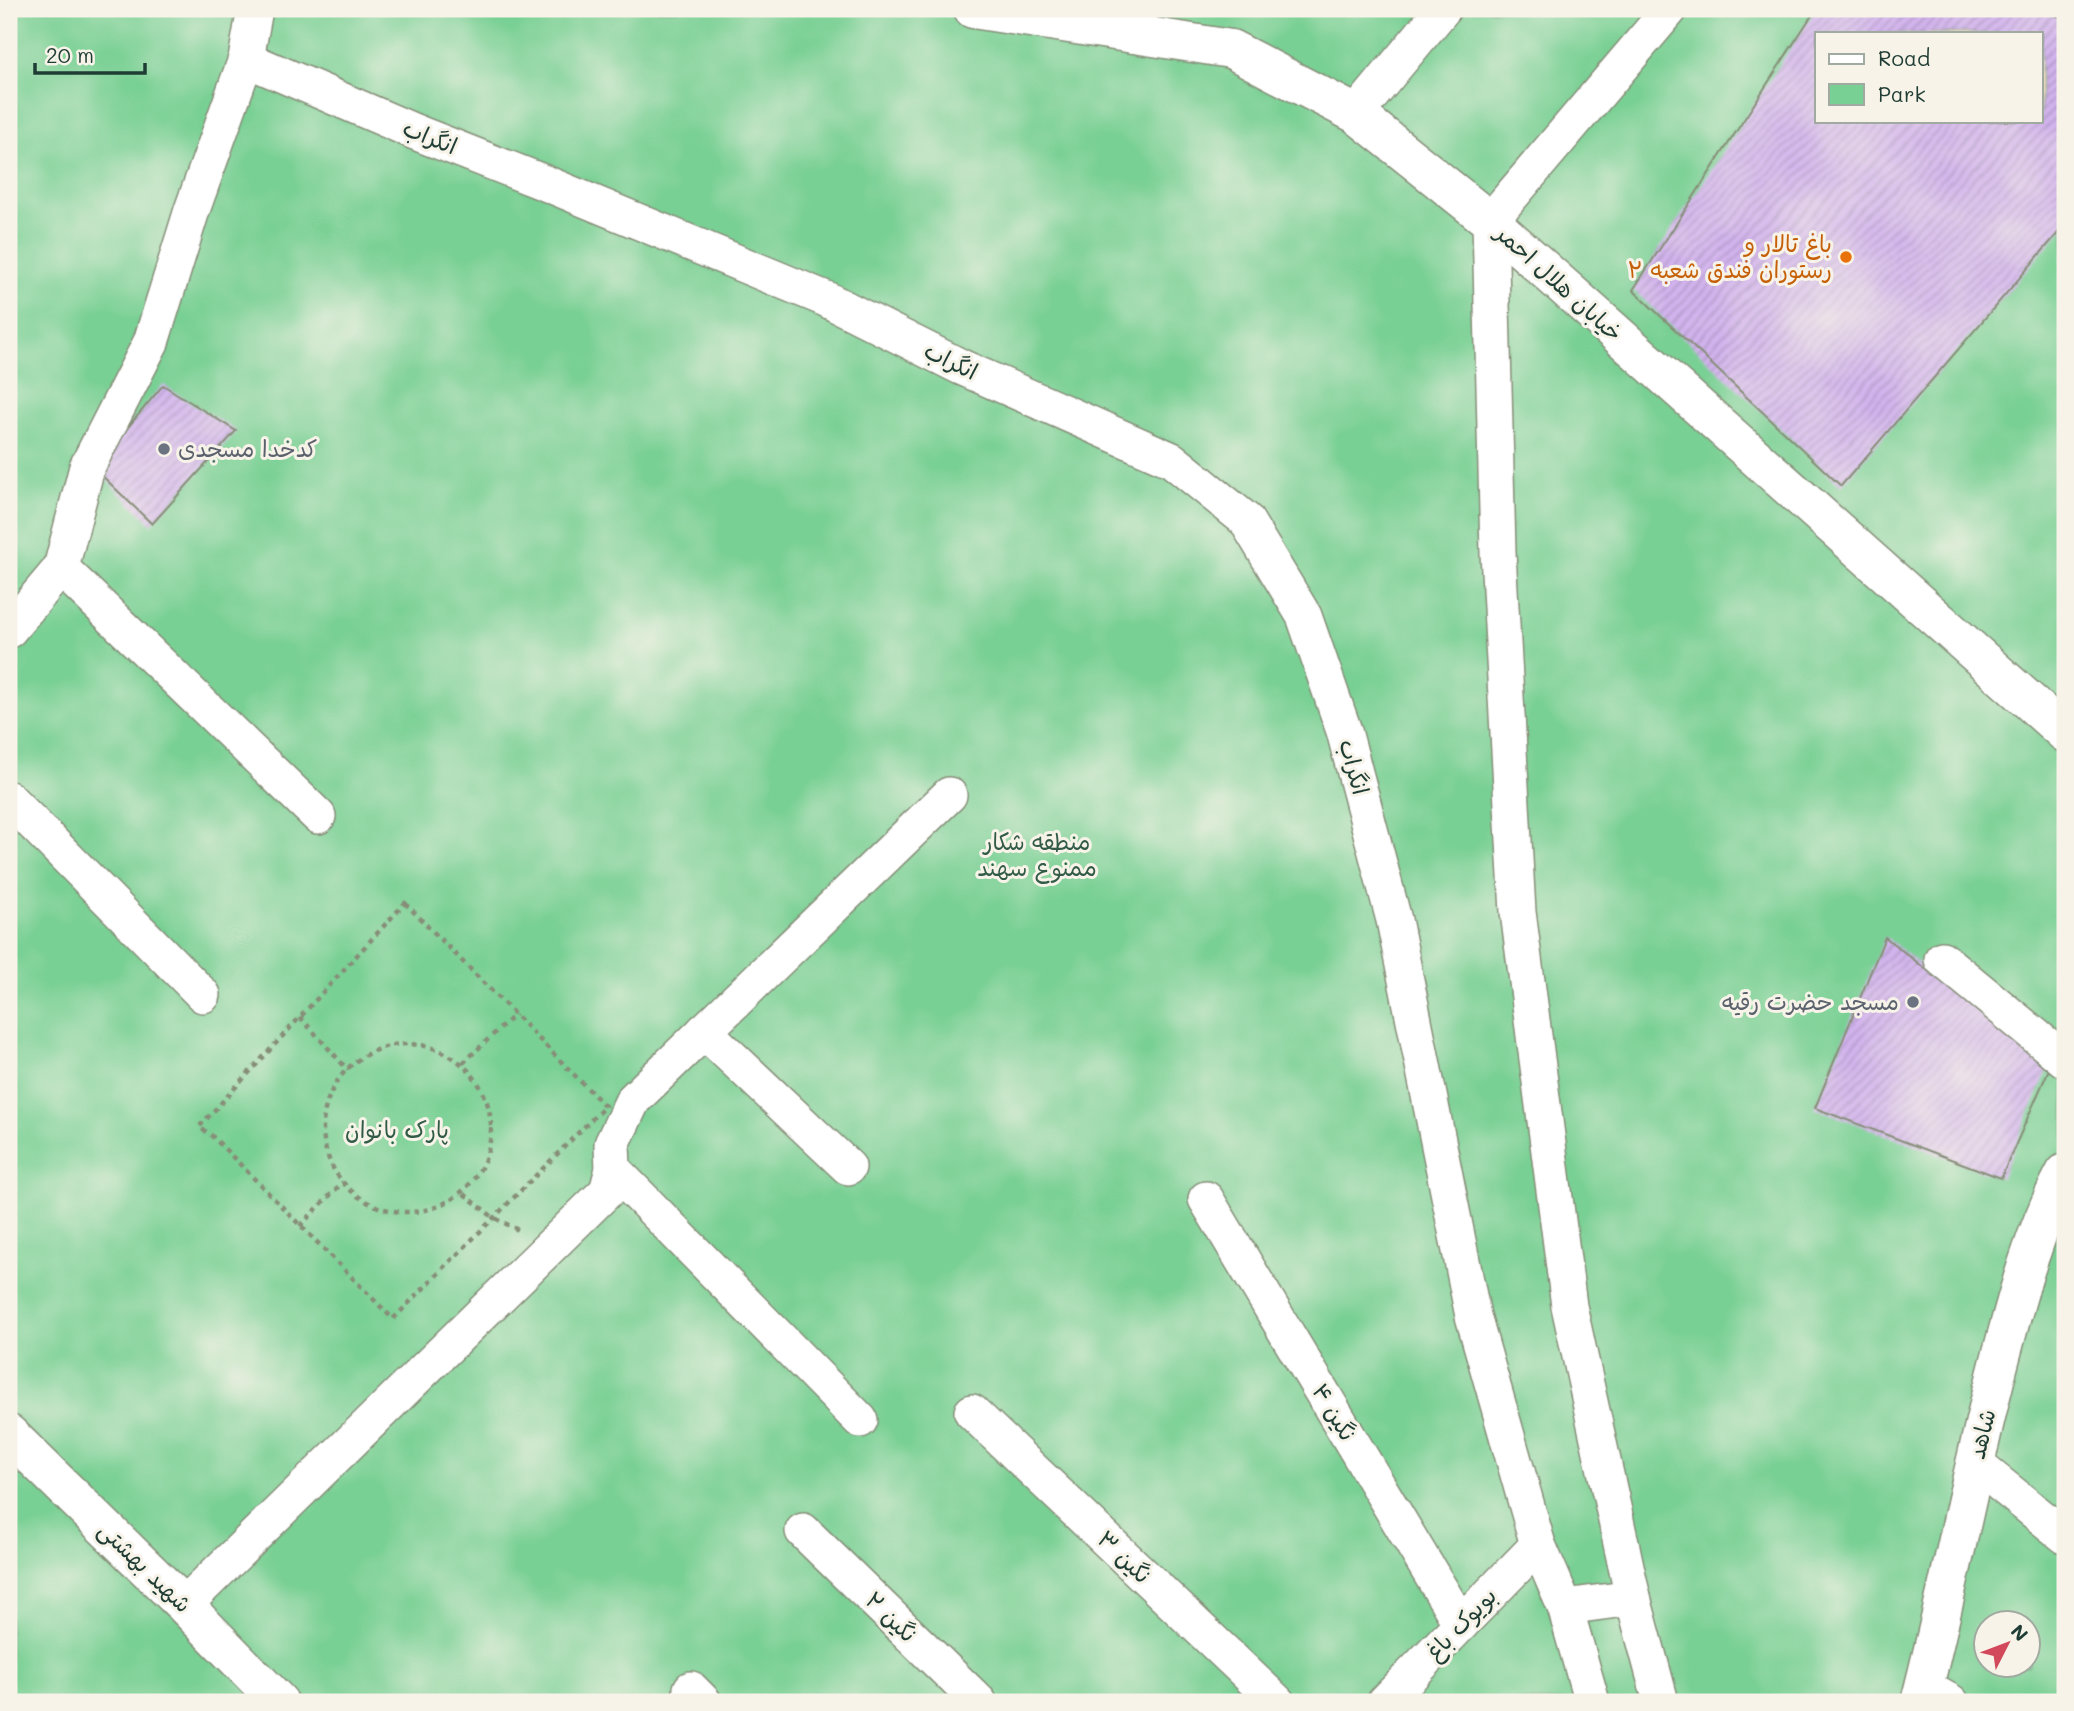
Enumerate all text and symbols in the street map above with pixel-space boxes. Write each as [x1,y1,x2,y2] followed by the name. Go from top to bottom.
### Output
[35,32,145,76] scale bar
[1815,32,2042,122] legend
[46,41,94,68] text: 20 m
[1878,44,1930,71] text: Road
[1878,80,1926,107] text: Park
[399,112,462,160] street label: انگراب
[1488,216,1630,347] street label: خیابان هلال احمر
[1627,228,1832,285] place label: باغ تالار و رستوران فندق شعبه ۲
[1838,249,1854,265] marker: باغ تالار و رستوران فندق شعبه ۲
[920,334,983,386] street label: انگراب
[178,433,318,463] place label: کدخدا مسجدی
[156,441,172,457] marker: کدخدا مسجدی
[1333,736,1377,798] street label: انگراب
[977,826,1097,884] park label: منطقه شکار ممنوع سهند
[1722,986,1899,1016] place label: مسجد حضرت رقیه
[1905,994,1921,1010] marker: مسجد حضرت رقیه
[345,1114,449,1145] park label: پارک بانوان
[1306,1377,1364,1446] street label: نگین ۴
[1960,1406,2002,1462] street label: شاهد
[92,1514,199,1619] street label: شهید بهشتی
[1091,1523,1158,1589] street label: نگین ۳
[1418,1580,1504,1668] street label: بویوک باغ
[860,1585,924,1648] street label: نگین ۲
[1972,1610,2042,1680] north arrow
[2006,1619,2034,1646] text: N

